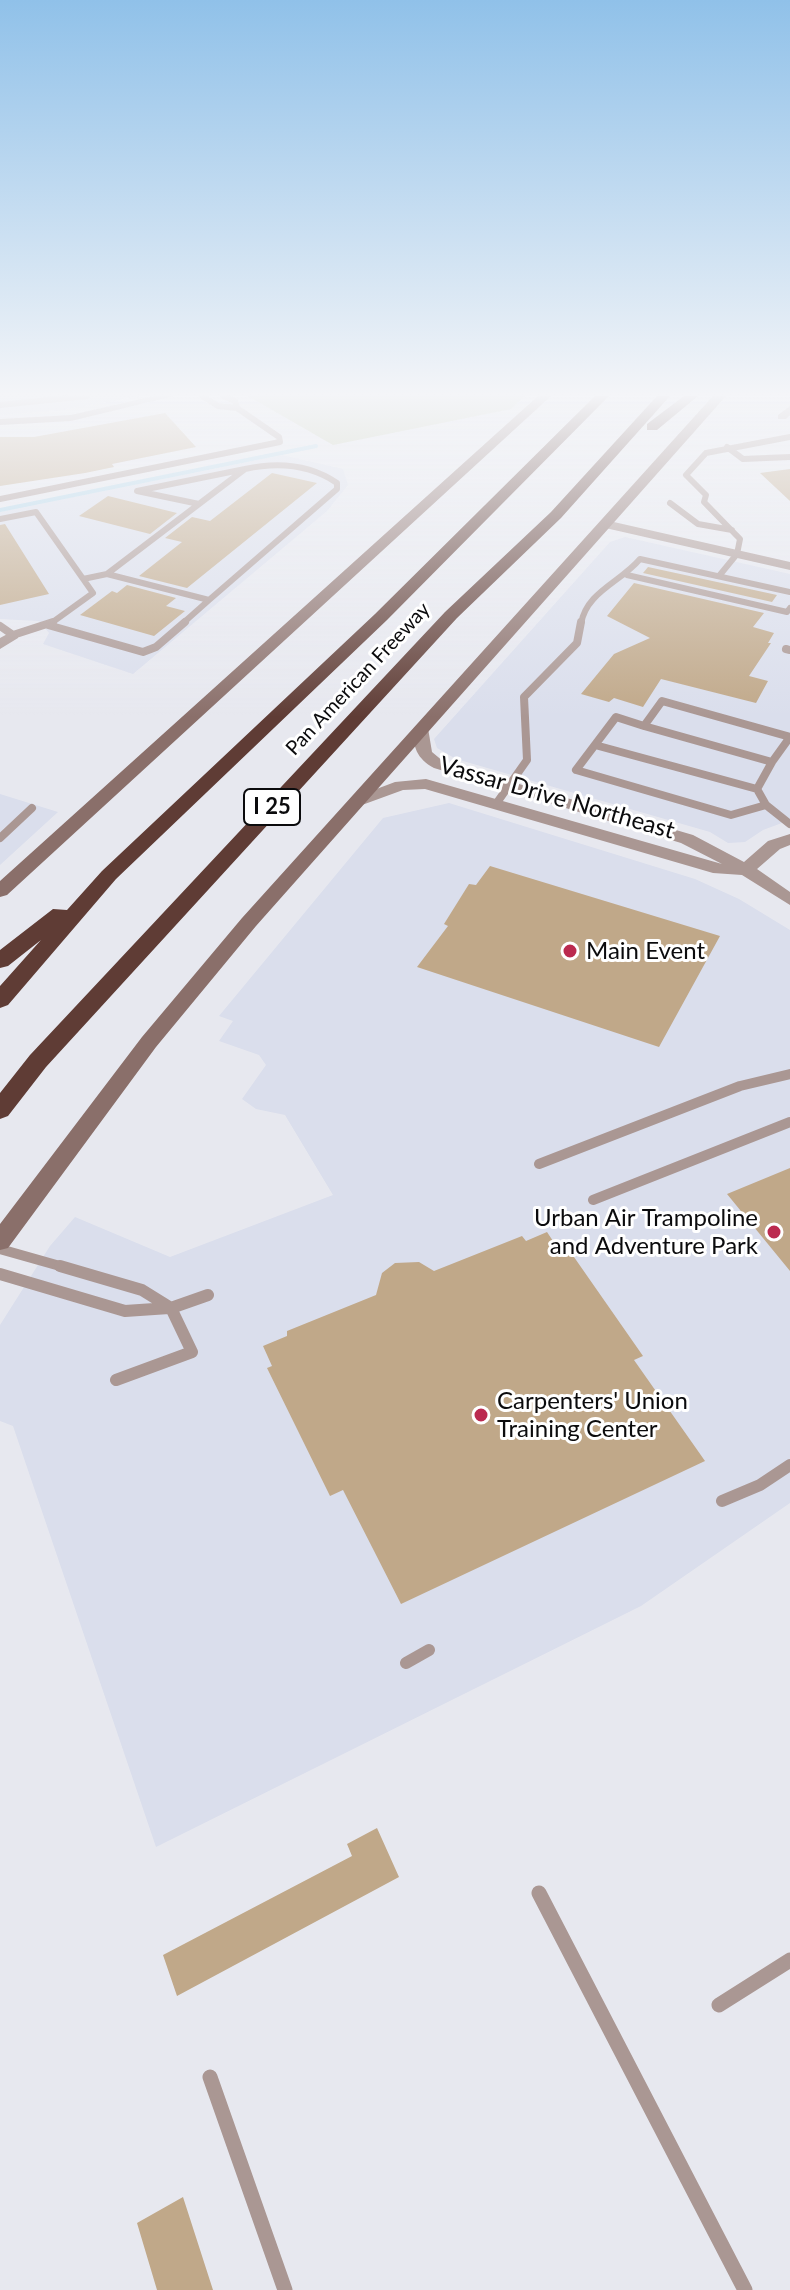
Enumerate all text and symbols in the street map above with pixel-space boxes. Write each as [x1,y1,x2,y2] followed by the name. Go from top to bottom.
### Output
[281,598,435,760] street label: Pan American Freeway
[436,751,678,845] street label: Vassar Drive Northeast
[244,789,300,825] road number: I 25
[586,937,705,965] place label: Main Event
[561,942,579,960] marker: Main Event
[534,1204,758,1260] place label: Urban Air Trampoline and Adventure Park
[765,1223,783,1241] marker: Urban Air Trampoline and Adventure Park
[497,1387,688,1443] place label: Carpenters' Union Training Center
[472,1406,490,1424] marker: Carpenters' Union Training Center

